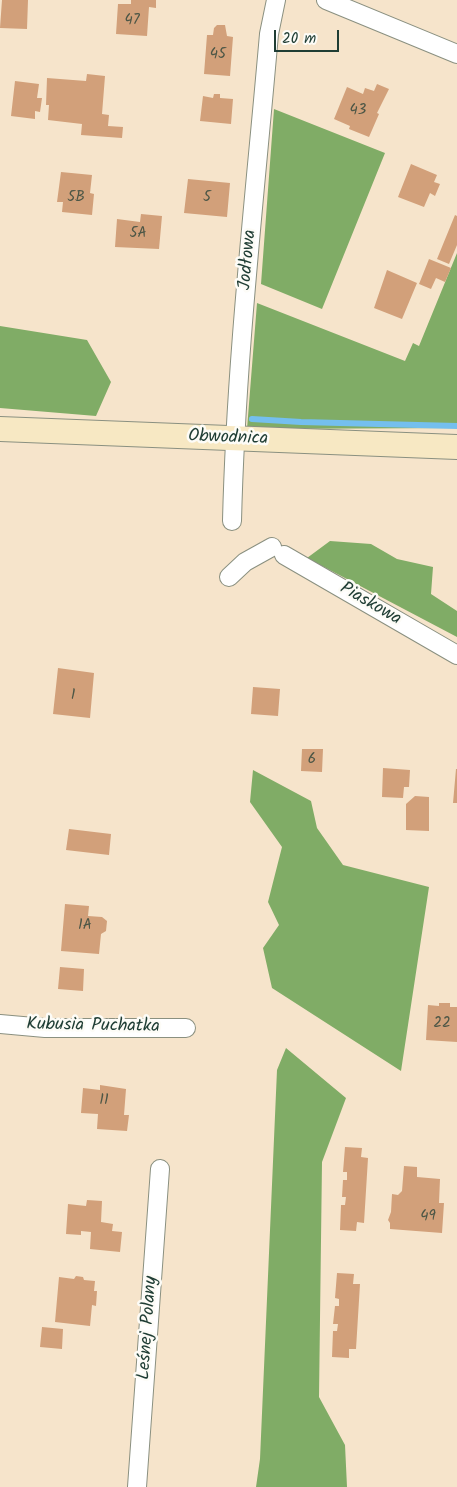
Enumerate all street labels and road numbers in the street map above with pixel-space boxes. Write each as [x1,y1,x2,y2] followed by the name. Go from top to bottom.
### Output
[236,229,262,291] street label: Jodłowa
[188,427,268,451] street label: Obwodnica
[335,579,405,631] street label: Piaskowa
[26,1015,160,1039] street label: Kubusia Puchatka
[135,1275,163,1381] street label: Leśnej Polany

